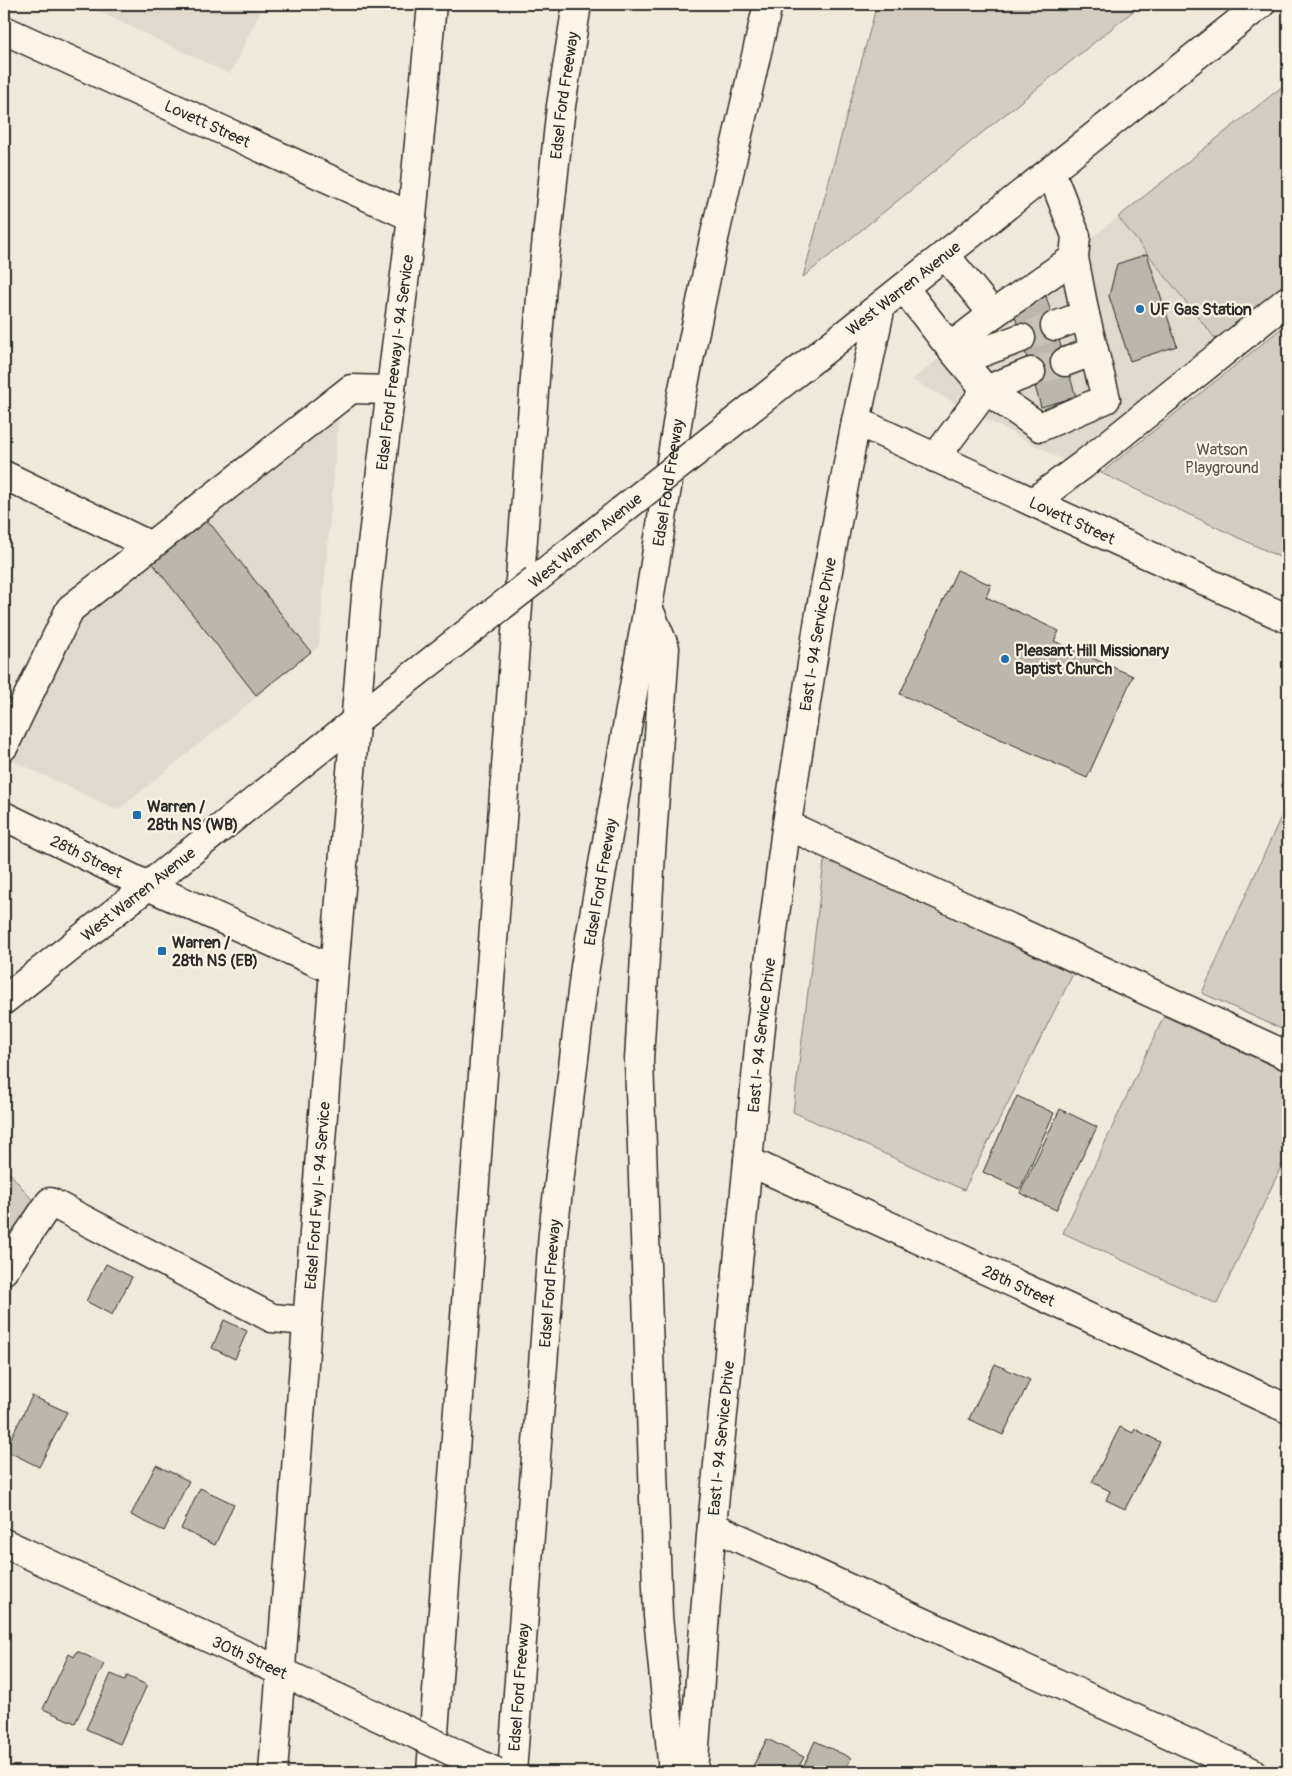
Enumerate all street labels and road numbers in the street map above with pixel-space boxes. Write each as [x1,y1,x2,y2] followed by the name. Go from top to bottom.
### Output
[546,30,584,160] street label: Edsel Ford Freeway
[161,96,254,153] street label: Lovett Street
[843,237,965,340] street label: West Warren Avenue
[372,253,418,471] street label: Edsel Ford Freeway I- 94 Service
[649,417,689,548] street label: Edsel Ford Freeway
[525,489,646,593] street label: West Warren Avenue
[1026,493,1119,550] street label: Lovett Street
[796,556,841,713] street label: East I- 94 Service Drive
[580,817,622,947] street label: Edsel Ford Freeway
[47,831,126,883] street label: 28th Street
[77,843,200,946] street label: West Warren Avenue
[744,957,781,1113] street label: East I- 94 Service Drive
[301,1101,335,1290] street label: Edsel Ford Fwy I- 94 Service
[535,1218,566,1348] street label: Edsel Ford Freeway
[979,1261,1058,1312] street label: 28th Street
[704,1360,739,1517] street label: East I- 94 Service Drive
[505,1622,534,1752] street label: Edsel Ford Freeway
[209,1632,291,1684] street label: 30th Street

